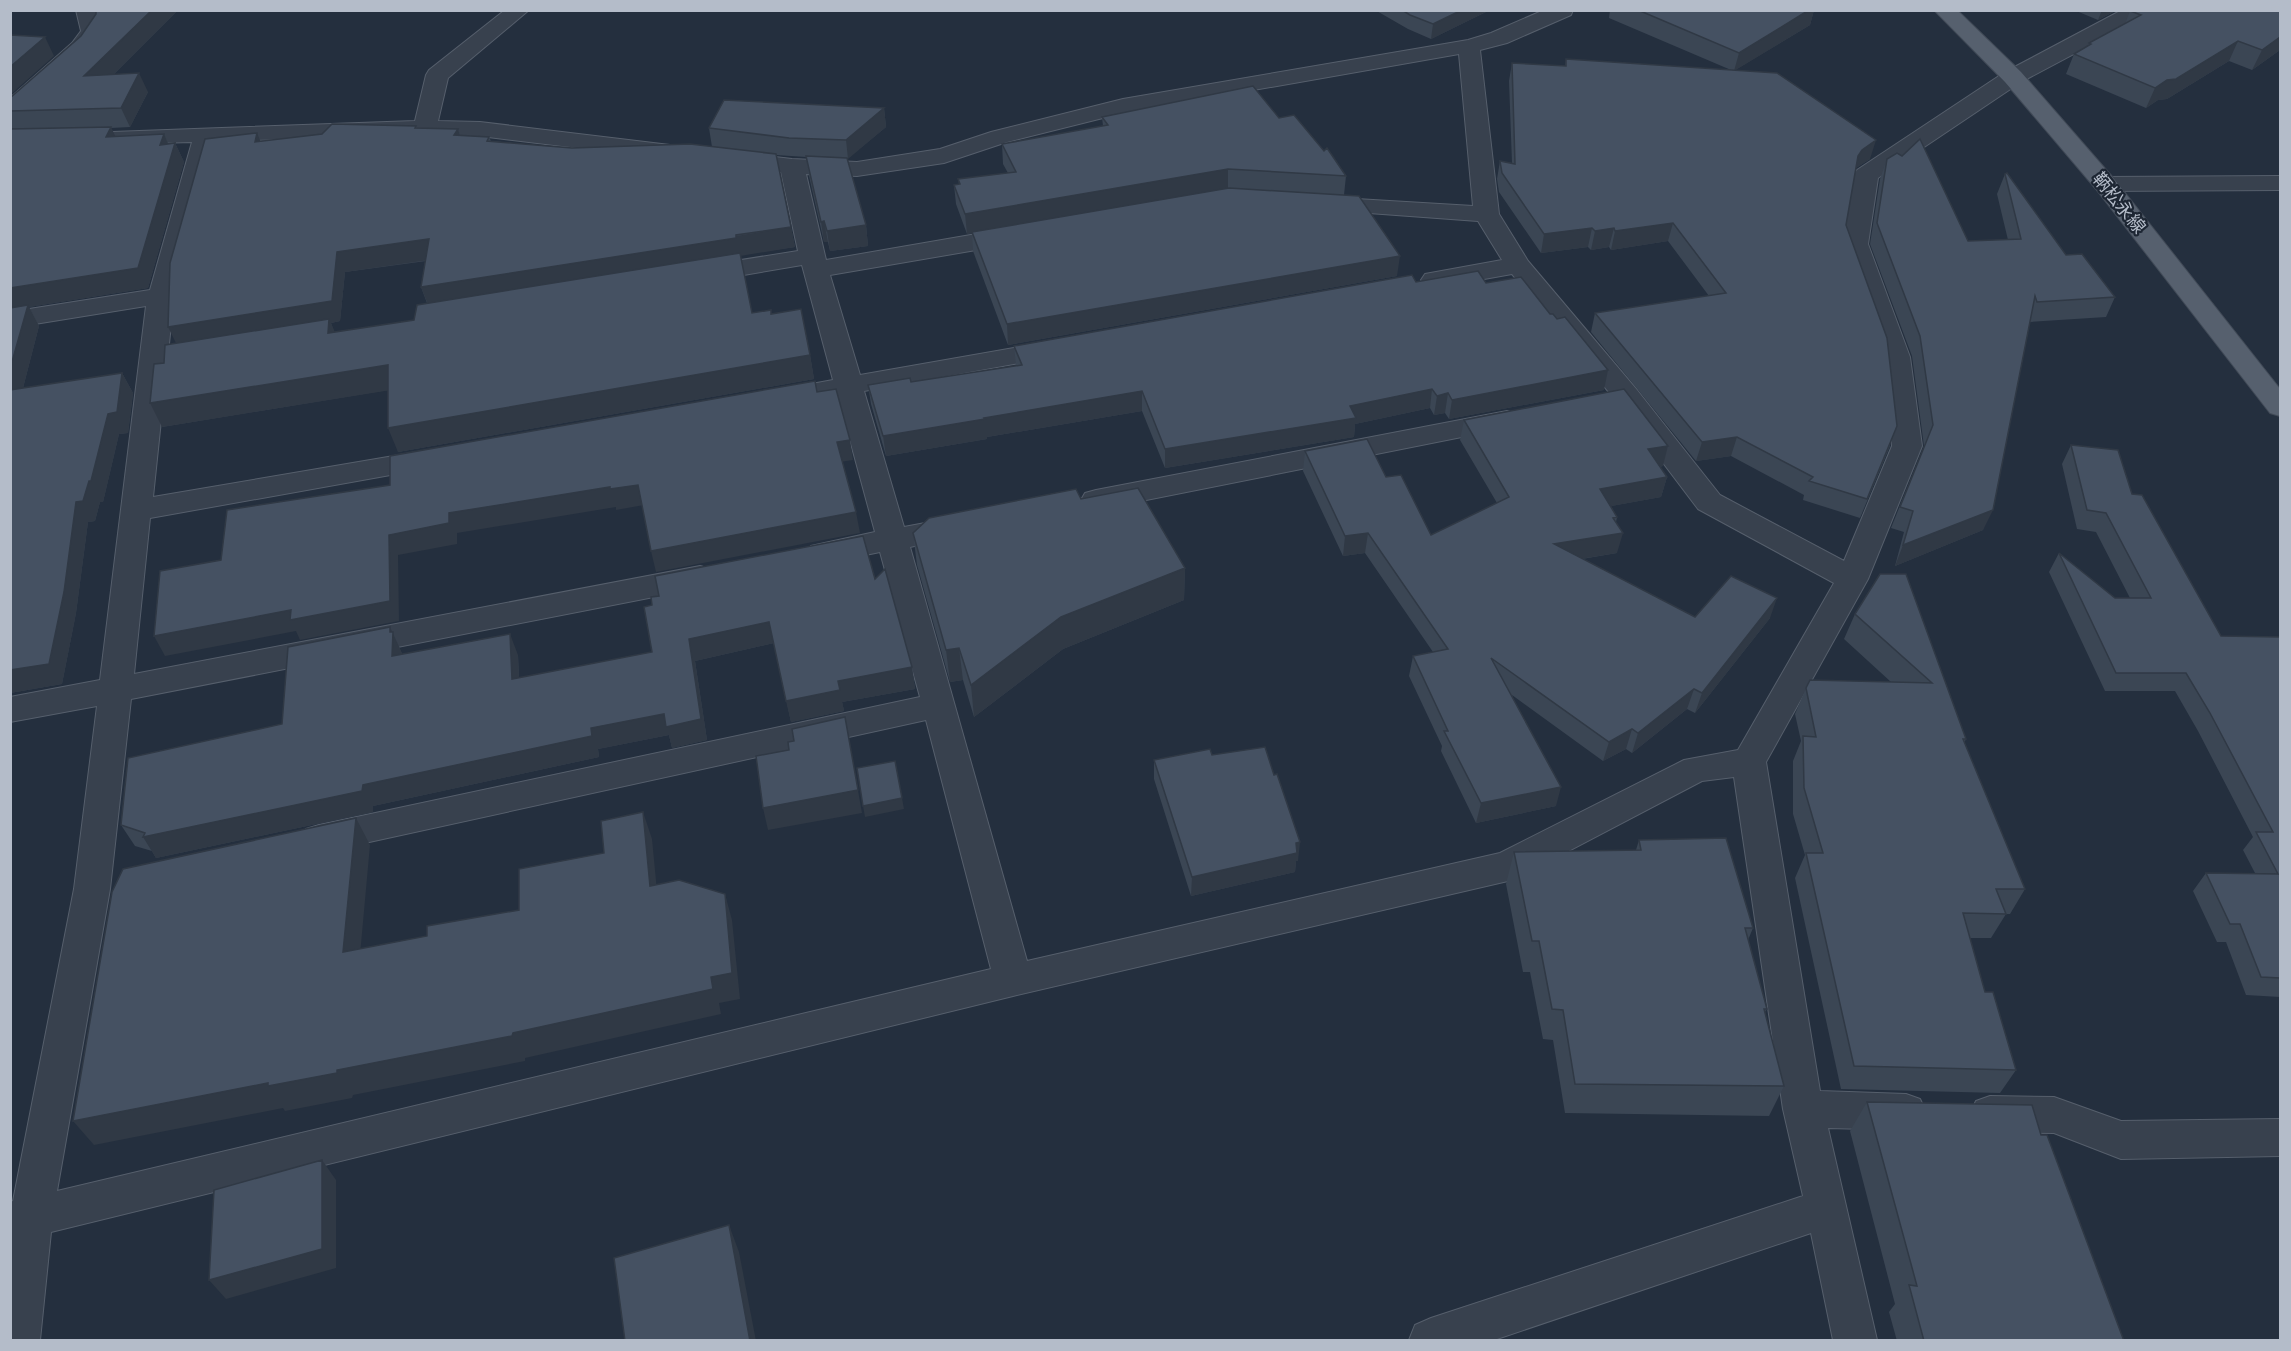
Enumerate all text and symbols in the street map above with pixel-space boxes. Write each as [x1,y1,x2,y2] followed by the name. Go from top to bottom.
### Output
[2086,169,2149,239] street label: 鞆松永線

